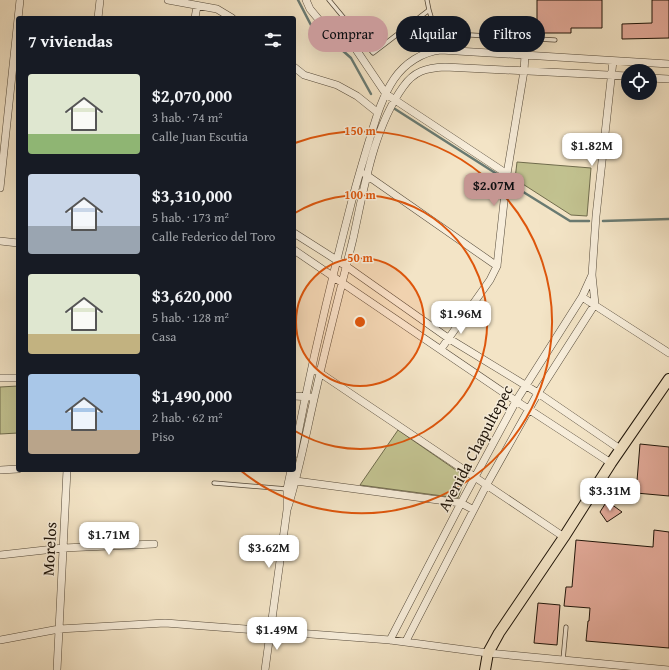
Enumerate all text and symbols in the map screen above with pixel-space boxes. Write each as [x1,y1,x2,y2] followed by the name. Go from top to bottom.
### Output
[308,16,388,52] chip: Comprar
[396,16,471,52] chip: Alquilar
[479,16,545,52] chip: Filtros
[28,28,113,53] text: 7 viviendas
[262,29,284,51] icon: filters
[621,64,657,100] map controls
[621,64,657,100] button: locate
[152,83,232,108] text: $2,070,000
[60,90,108,138] icon: home
[152,108,223,127] text: 3 hab. · 74 m²
[344,122,377,139] text: 150 m
[152,127,248,146] text: Calle Juan Escutia
[559,133,625,167] pin: $1.82M
[571,136,613,155] text: $1.82M
[461,173,527,207] pin: $2.07M
[473,176,515,195] text: $2.07M
[152,183,232,208] text: $3,310,000
[344,186,377,203] text: 100 m
[60,190,108,238] icon: home
[152,208,229,227] text: 5 hab. · 173 m²
[152,227,275,246] text: Calle Federico del Toro
[347,249,373,266] text: 50 m
[152,283,232,308] text: $3,620,000
[60,290,108,338] icon: home
[428,301,494,335] pin: $1.96M
[440,304,482,323] text: $1.96M
[152,308,229,327] text: 5 hab. · 128 m²
[353,315,367,329] centre of rings
[152,327,177,346] text: Casa
[431,380,519,516] street label: Avenida Chapultepec
[152,383,232,408] text: $1,490,000
[60,390,108,438] icon: home
[152,408,223,427] text: 2 hab. · 62 m²
[152,427,174,446] text: Piso
[577,478,643,512] pin: $3.31M
[589,481,631,500] text: $3.31M
[36,521,62,577] street label: Morelos
[76,522,142,556] pin: $1.71M
[88,525,130,544] text: $1.71M
[236,535,302,569] pin: $3.62M
[248,538,290,557] text: $3.62M
[244,617,310,651] pin: $1.49M
[256,620,298,639] text: $1.49M

